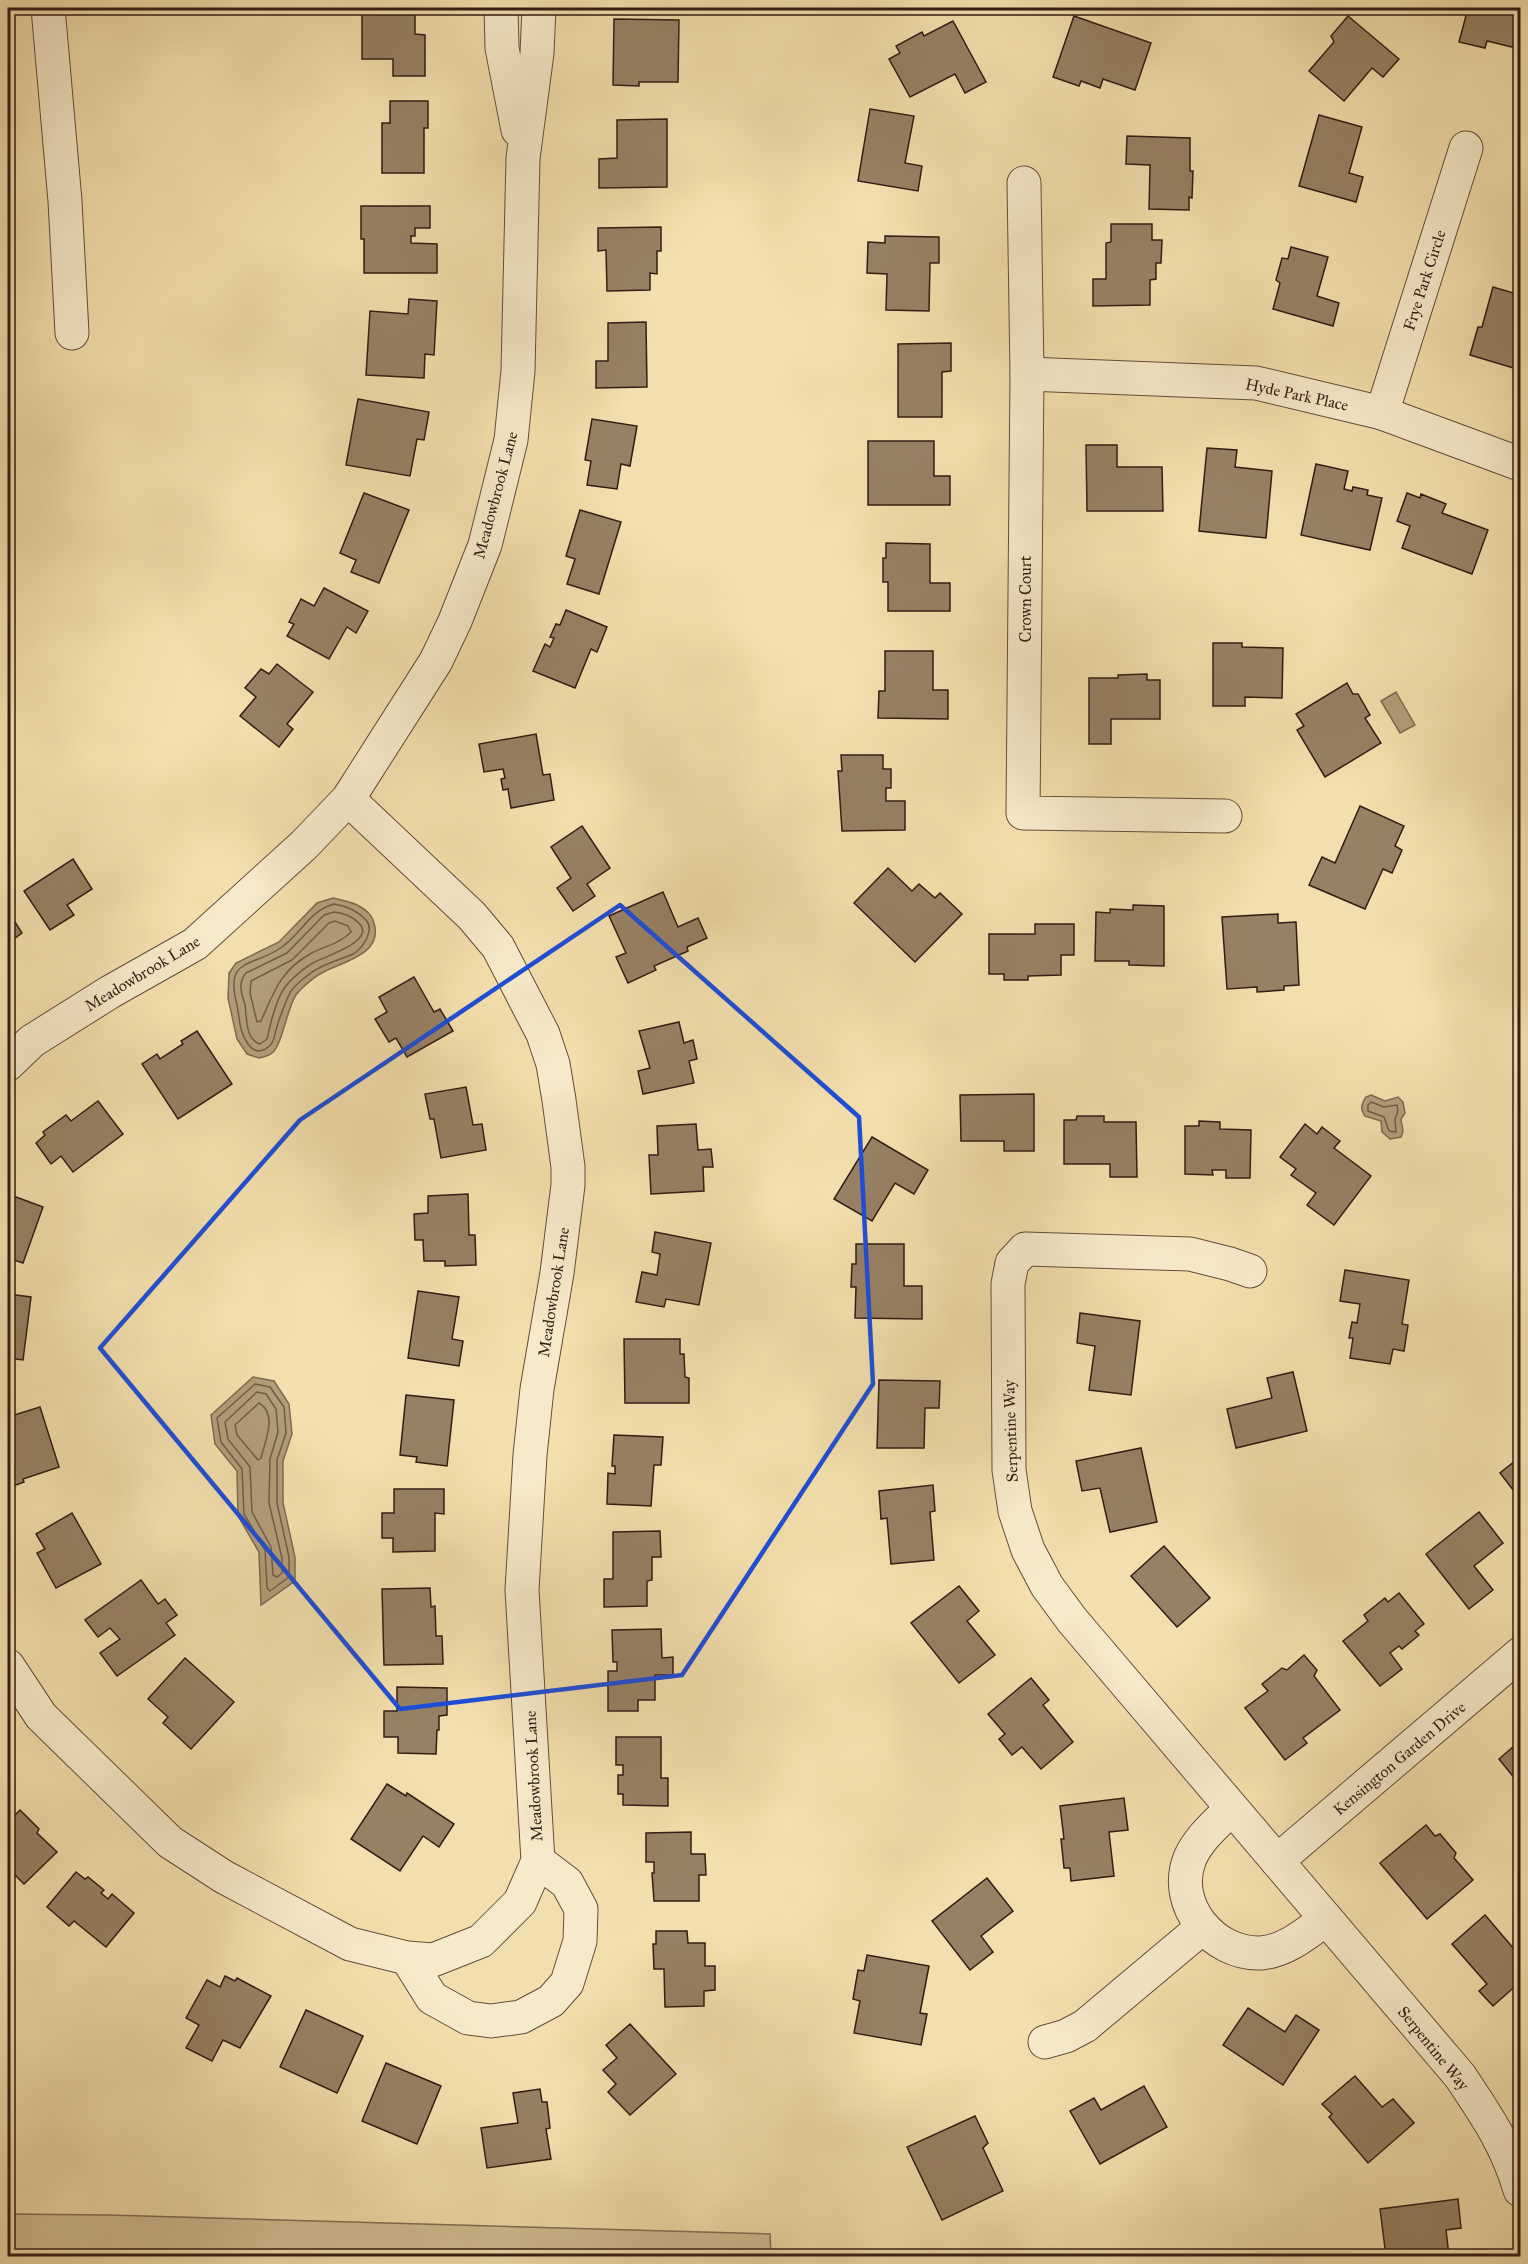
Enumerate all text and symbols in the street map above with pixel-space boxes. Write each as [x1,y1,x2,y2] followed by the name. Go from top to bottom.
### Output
[1399,227,1450,333] street label: Frye Park Circle
[1244,374,1351,415] street label: Hyde Park Place
[469,429,522,561] street label: Meadowbrook Lane
[1016,555,1035,642] street label: Crown Court
[81,931,204,1015] street label: Meadowbrook Lane
[534,1226,573,1358] street label: Meadowbrook Lane
[999,1379,1022,1483] street label: Serpentine Way
[1329,1697,1470,1820] street label: Kensington Garden Drive
[521,1710,546,1842] street label: Meadowbrook Lane
[1394,2003,1474,2094] street label: Serpentine Way

